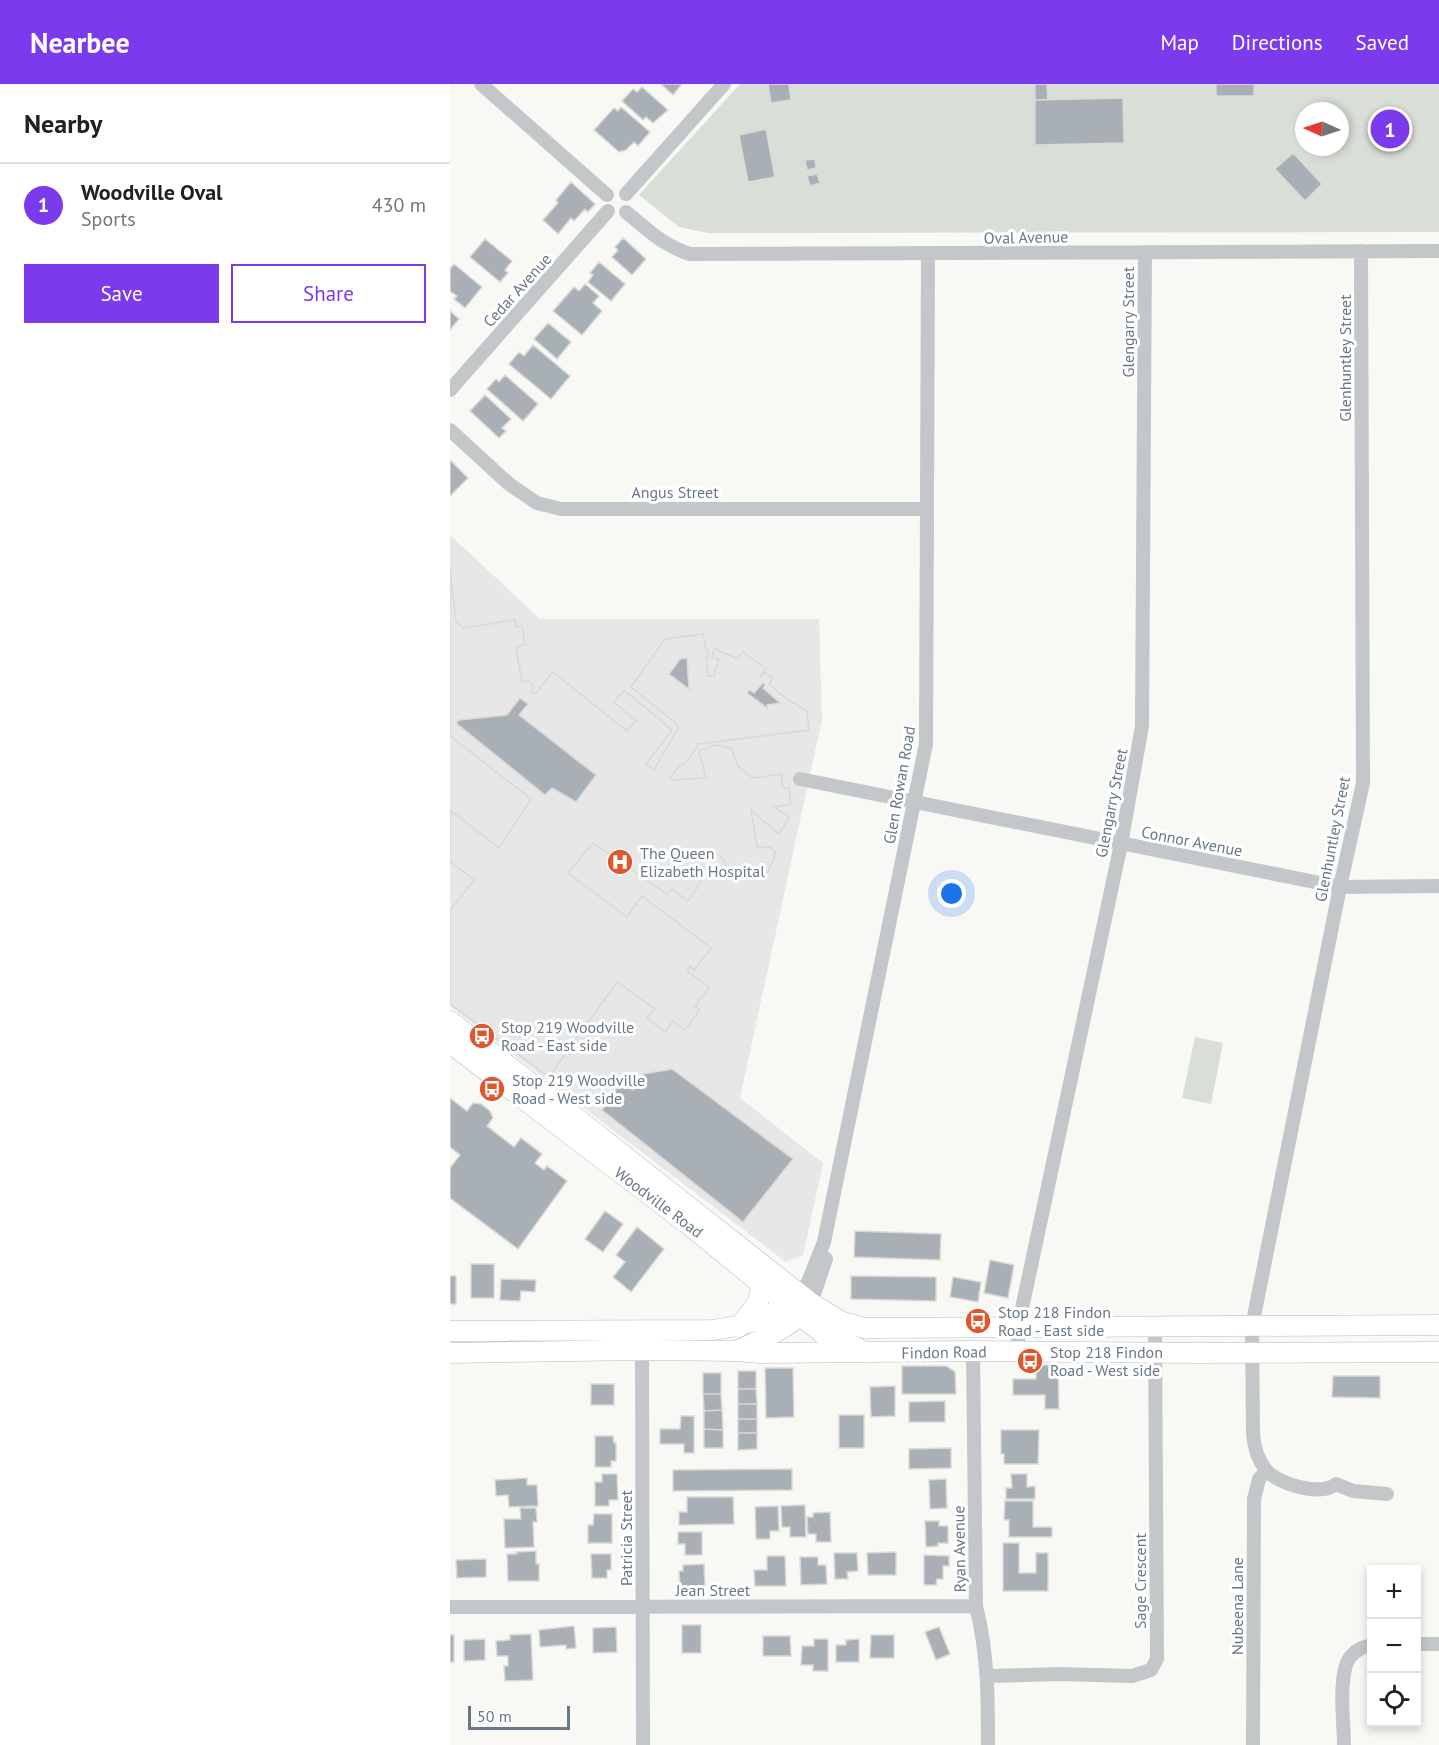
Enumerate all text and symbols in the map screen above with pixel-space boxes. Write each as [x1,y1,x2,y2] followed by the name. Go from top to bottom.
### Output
[30,24,130,61] text: Nearbee
[1160,29,1199,56] text: Map
[1232,29,1323,56] text: Directions
[1356,29,1409,56] text: Saved
[1295,102,1349,156] north arrow
[1370,106,1410,152] pin: 1
[24,107,102,140] text: Nearby
[81,178,223,206] text: Woodville Oval
[38,192,49,218] text: 1
[372,192,426,218] text: 430 m
[81,206,136,232] text: Sports
[983,226,1069,248] street label: Oval Avenue
[479,249,555,331] street label: Cedar Avenue
[24,264,219,323] button: Save
[231,264,426,323] button: Share
[1118,266,1138,377] street label: Glengarry Street
[1335,294,1355,422] street label: Glenhuntley Street
[631,482,719,502] street label: Angus Street
[879,724,919,846] street label: Glen Rowan Road
[1091,746,1131,859] street label: Glengarry Street
[1310,774,1354,903] street label: Glenhuntley Street
[1140,821,1244,861] street label: Connor Avenue
[640,843,765,881] place label: The Queen Elizabeth Hospital
[605,847,635,877] hospital icon: The Queen Elizabeth Hospital
[937,879,966,908] your location
[501,1017,634,1055] place label: Stop 219 Woodville Road - East side
[467,1021,497,1051] bus stop icon: Stop 219 Woodville Road - East side
[512,1070,645,1108] place label: Stop 219 Woodville Road - West side
[477,1074,507,1104] bus stop icon: Stop 219 Woodville Road - West side
[611,1162,707,1242] street label: Woodville Road
[998,1302,1111,1340] place label: Stop 218 Findon Road - East side
[963,1306,993,1336] bus stop icon: Stop 218 Findon Road - East side
[901,1341,987,1363] street label: Findon Road
[1050,1342,1163,1380] place label: Stop 218 Findon Road - West side
[1015,1346,1045,1376] bus stop icon: Stop 218 Findon Road - West side
[616,1489,636,1586] street label: Patricia Street
[948,1505,970,1593] street label: Ryan Avenue
[1130,1533,1150,1629] street label: Sage Crescent
[1227,1557,1247,1655] street label: Nubeena Lane
[1367,1565,1421,1727] map controls
[1367,1565,1421,1619] button: +
[675,1580,751,1600] street label: Jean Street
[1367,1619,1421,1673] button: −
[1367,1673,1421,1727] button: locate
[468,1703,570,1730] scale bar
[477,1706,512,1726] text: 50 m

